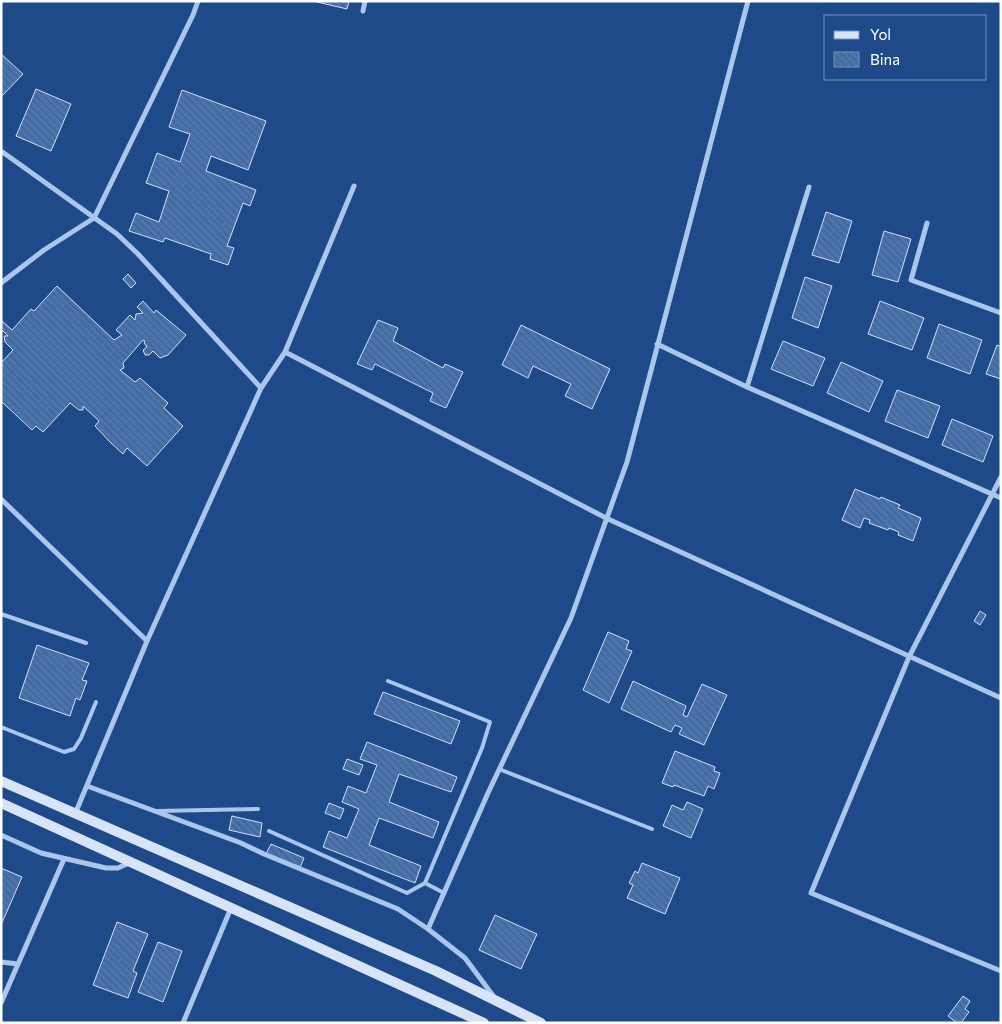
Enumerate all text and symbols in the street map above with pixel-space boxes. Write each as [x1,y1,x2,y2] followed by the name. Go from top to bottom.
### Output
[824,15,987,80] legend
[870,25,891,43] text: Yol
[870,50,900,68] text: Bina

